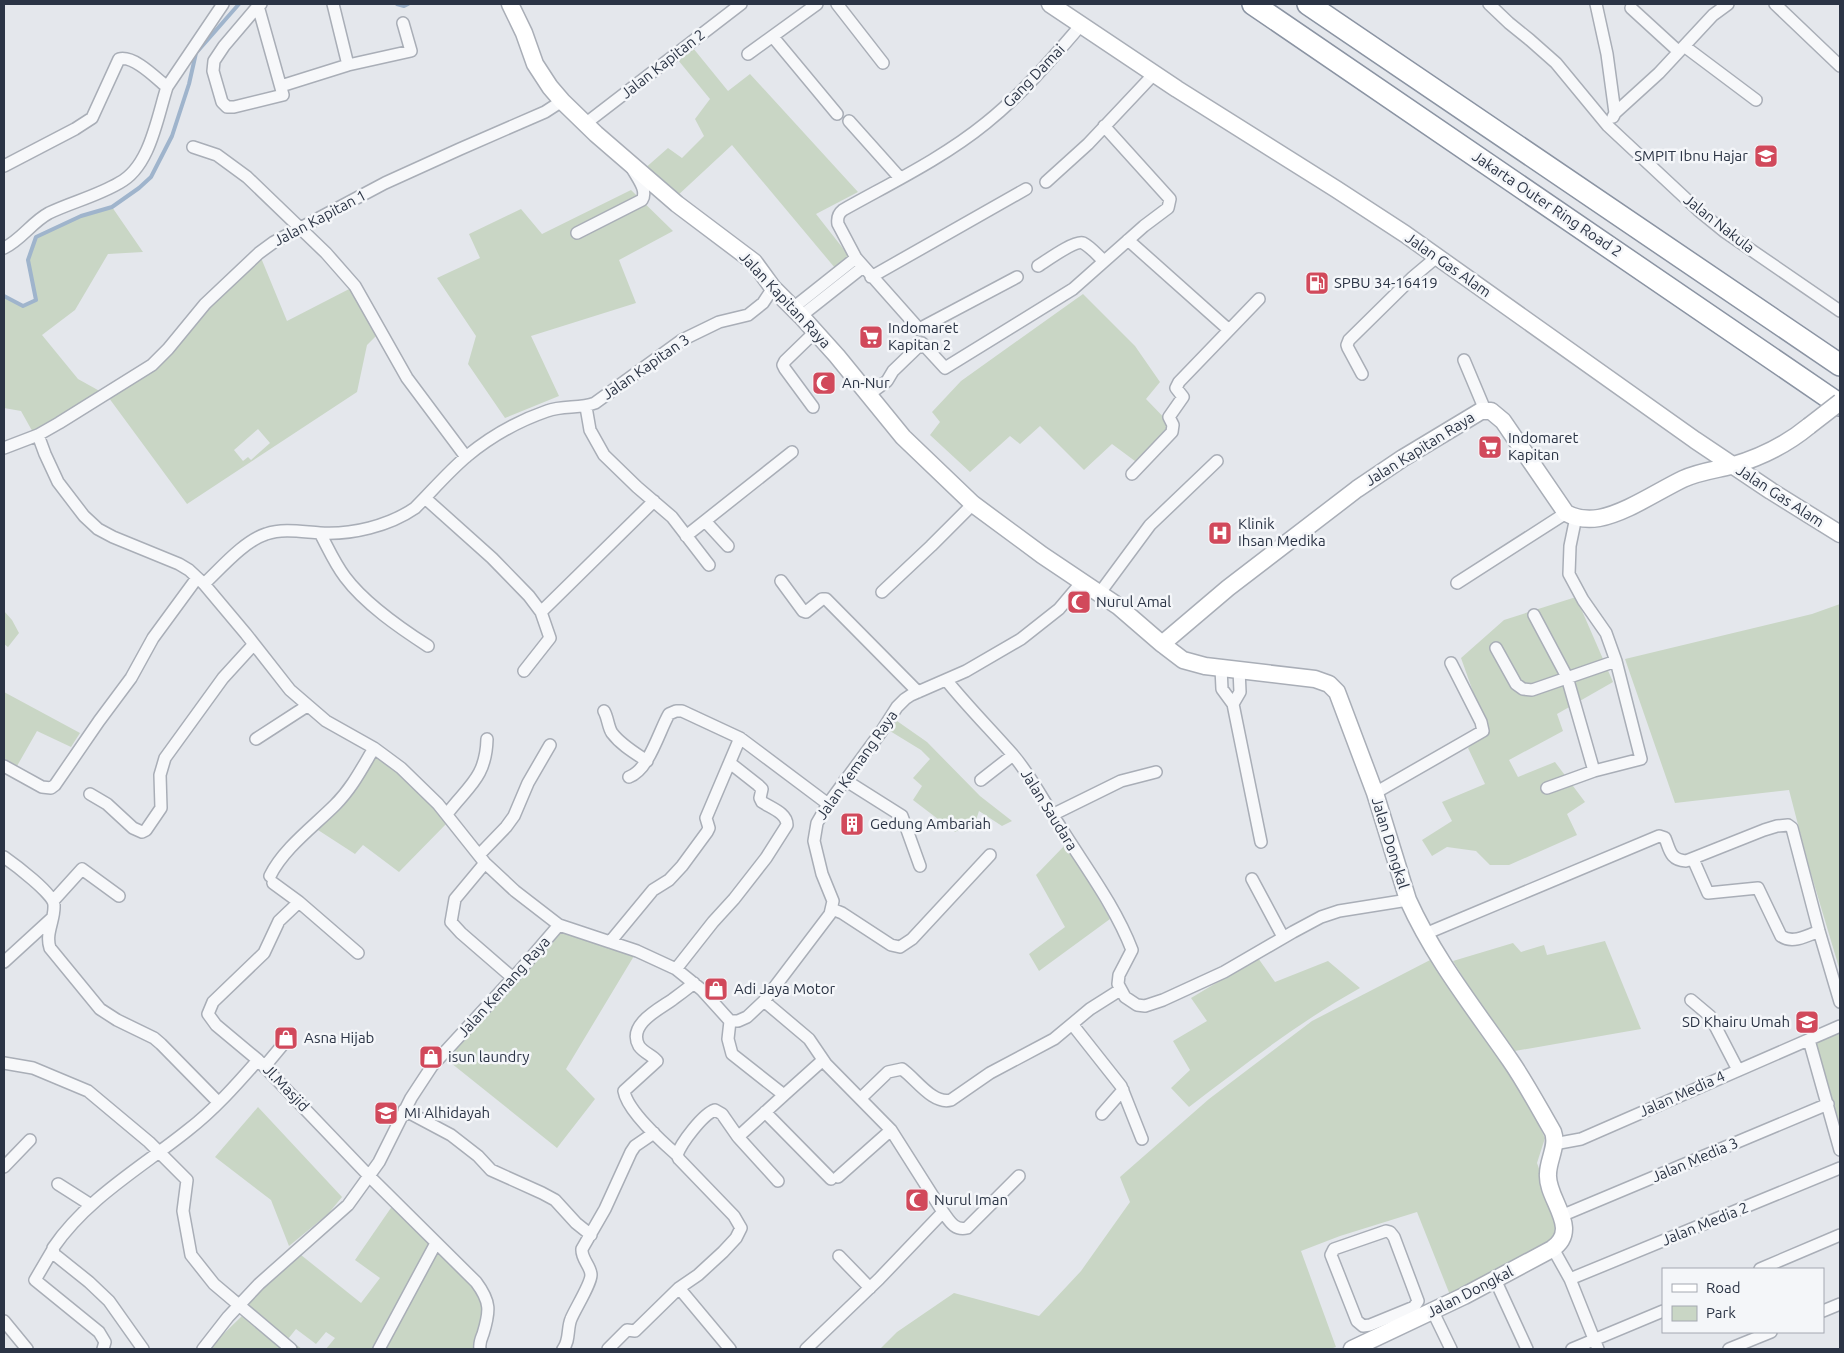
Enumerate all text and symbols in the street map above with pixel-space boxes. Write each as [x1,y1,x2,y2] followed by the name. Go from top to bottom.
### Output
[617,25,708,102] street label: Jalan Kapitan 2
[999,41,1068,111] street label: Gang Damai
[1753,143,1779,169] school or university icon: SMPIT Ibnu Hajar
[1469,147,1625,260] street label: Jakarta Outer Ring Road 2
[1634,147,1748,164] place label: SMPIT Ibnu Hajar
[271,186,369,249] street label: Jalan Kapitan 1
[1681,191,1758,256] street label: Jalan Nakula
[1402,229,1494,300] street label: Jalan Gas Alam
[736,248,834,351] street label: Jalan Kapitan Raya
[1304,270,1330,296] fuel station icon: SPBU 34-16419
[1334,274,1438,291] place label: SPBU 34-16419
[888,319,959,353] place label: Indomaret Kapitan 2
[858,324,884,350] supermarket icon: Indomaret Kapitan 2
[599,330,692,403] street label: Jalan Kapitan 3
[811,370,837,396] mosque icon: An-Nur
[842,374,890,391] place label: An-Nur
[1362,408,1477,489] street label: Jalan Kapitan Raya
[1508,429,1579,463] place label: Indomaret Kapitan
[1477,434,1503,460] supermarket icon: Indomaret Kapitan
[1733,461,1827,530] street label: Jalan Gas Alam
[1238,515,1326,549] place label: Klinik Ihsan Medika
[1207,520,1233,546] hospital icon: Klinik Ihsan Medika
[1066,589,1092,615] mosque icon: Nurul Amal
[1096,593,1171,610] place label: Nurul Amal
[813,707,901,823] street label: Jalan Kemang Raya
[1018,766,1081,854] street label: Jalan Saudara
[1369,795,1412,891] street label: Jalan Dongkal
[839,811,865,837] building icon: Gedung Ambariah
[870,815,991,832] place label: Gedung Ambariah
[454,933,553,1040] street label: Jalan Kemang Raya
[703,976,729,1002] shop icon: Adi Jaya Motor
[734,980,835,997] place label: Adi Jaya Motor
[1794,1009,1820,1035] school or university icon: SD Khairu Umah
[1682,1013,1790,1030] place label: SD Khairu Umah
[273,1025,299,1051] shop icon: Asna Hijab
[304,1029,374,1046] place label: Asna Hijab
[418,1044,444,1070] shop icon: isun laundry
[448,1048,530,1065] place label: isun laundry
[260,1061,313,1115] street label: Jl.Masjid
[1636,1067,1727,1120] street label: Jalan Media 4
[373,1100,399,1126] school or university icon: MI Alhidayah
[404,1104,490,1121] place label: MI Alhidayah
[1649,1134,1741,1185] street label: Jalan Media 3
[904,1187,930,1213] mosque icon: Nurul Iman
[934,1191,1008,1208] place label: Nurul Iman
[1659,1198,1751,1249] street label: Jalan Media 2
[1424,1262,1516,1321] street label: Jalan Dongkal
[1662,1268,1824,1333] legend
[1706,1279,1741,1296] text: Road
[1706,1304,1736,1321] text: Park

